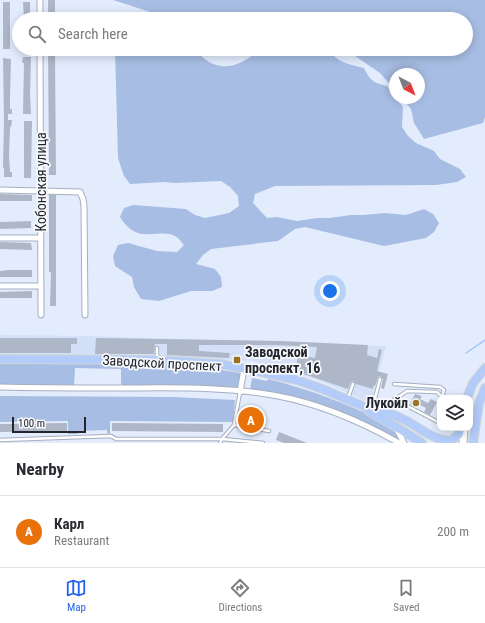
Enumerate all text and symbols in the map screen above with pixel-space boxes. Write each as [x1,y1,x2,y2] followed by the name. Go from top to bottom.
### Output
[12,12,473,56] search box
[26,23,48,45] icon: search
[58,25,128,43] text: Search here
[389,68,425,104] north arrow
[33,132,49,232] street label: Кобонская улица
[320,281,340,301] your location
[245,344,320,376] place label: Заводской проспект, 16
[102,352,222,374] street label: Заводской проспект
[232,355,242,365] marker: Заводской проспект, 16
[366,395,408,411] place label: Лукойл
[437,395,473,431] map controls
[437,395,473,431] button: layers
[411,398,421,408] marker: Лукойл
[238,405,264,435] pin: A
[12,415,86,434] scale bar
[18,417,45,430] text: 100 m
[16,459,64,479] text: Nearby
[54,515,84,533] text: Карл
[25,524,33,539] text: A
[437,524,469,539] text: 200 m
[54,533,109,548] text: Restaurant
[65,577,87,614] tab: Map
[218,577,262,614] tab: Directions
[393,577,420,614] tab: Saved

